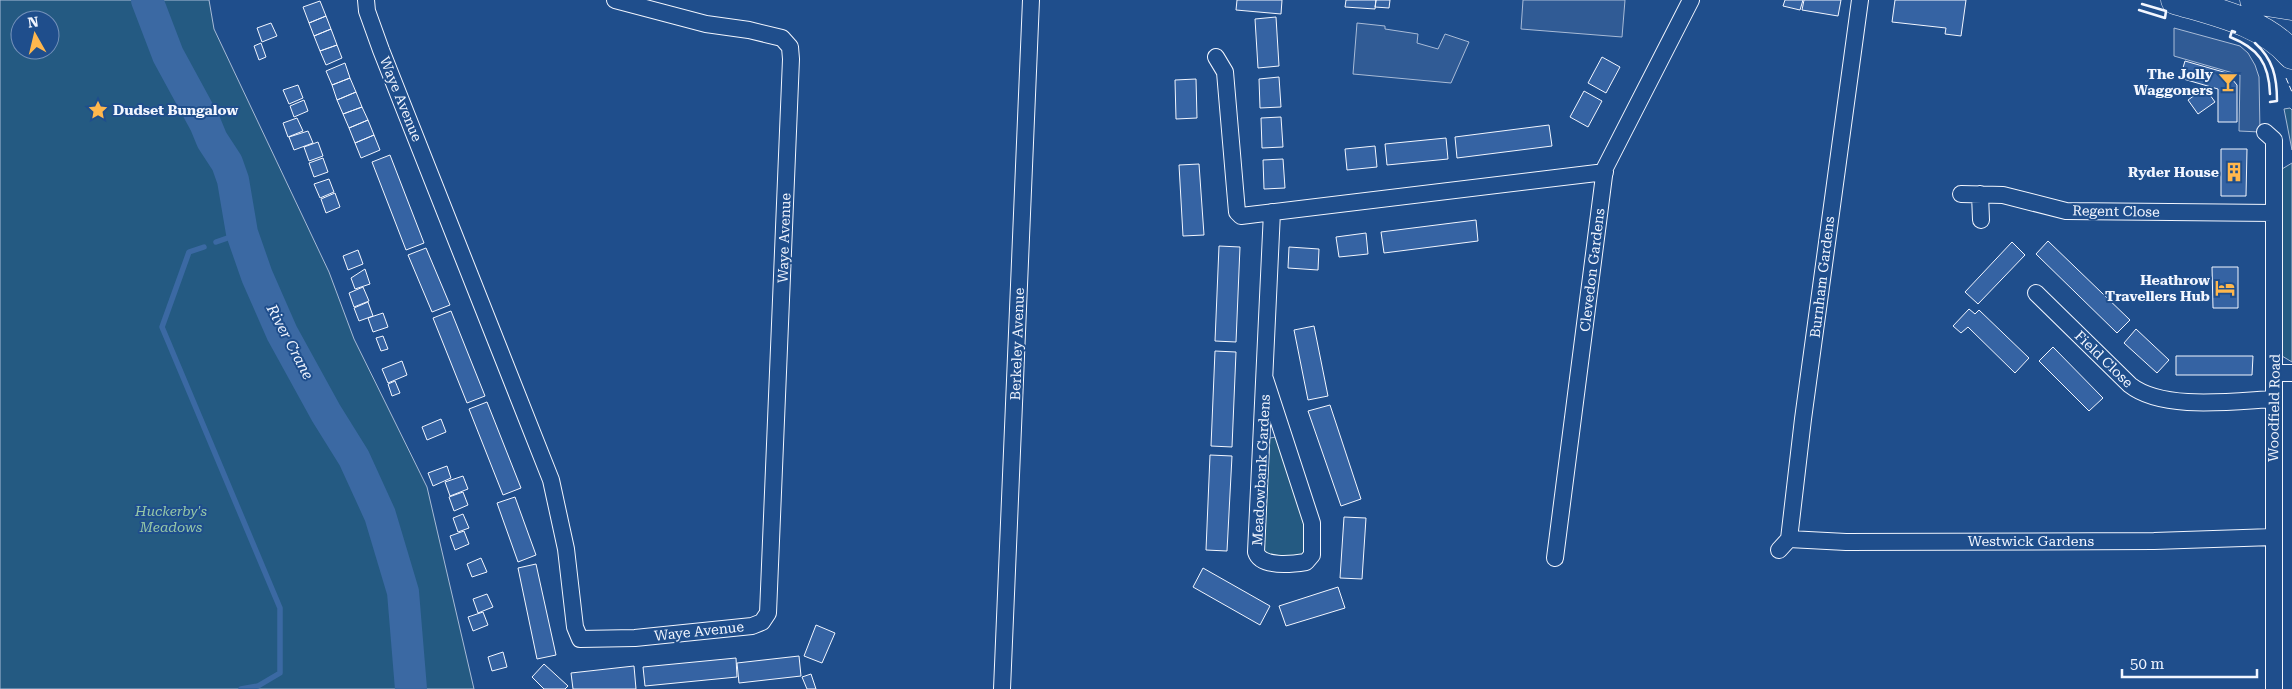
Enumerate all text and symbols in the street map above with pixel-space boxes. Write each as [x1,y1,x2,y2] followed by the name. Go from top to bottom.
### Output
[10,10,60,60] north arrow
[27,13,40,31] text: N
[377,54,425,144] street label: Waye Avenue
[2134,66,2214,98] place label: The Jolly Waggoners
[2217,71,2239,93] bar icon: The Jolly Waggoners
[87,99,109,121] place icon: Dudset Bungalow
[113,102,238,118] place label: Dudset Bungalow
[2223,161,2245,183] building icon: Ryder House
[2128,164,2219,180] place label: Ryder House
[774,192,794,283] street label: Waye Avenue
[2072,202,2160,220] street label: Regent Close
[1576,207,1608,333] street label: Clevedon Gardens
[1807,215,1837,339] street label: Burnham Gardens
[2105,272,2210,304] place label: Heathrow Travellers Hub
[2214,277,2236,299] hotel icon: Heathrow Travellers Hub
[1007,287,1027,401] street label: Berkeley Avenue
[262,301,317,383] water label: River Crane
[2072,327,2137,391] street label: Field Close
[2265,354,2283,462] street label: Woodfield Road
[1249,394,1273,546] street label: Meadowbank Gardens
[134,503,208,535] park label: Huckerby's Meadows
[1968,533,2094,549] street label: Westwick Gardens
[653,618,745,644] street label: Waye Avenue
[2122,646,2257,678] scale bar
[2130,655,2165,673] text: 50 m

